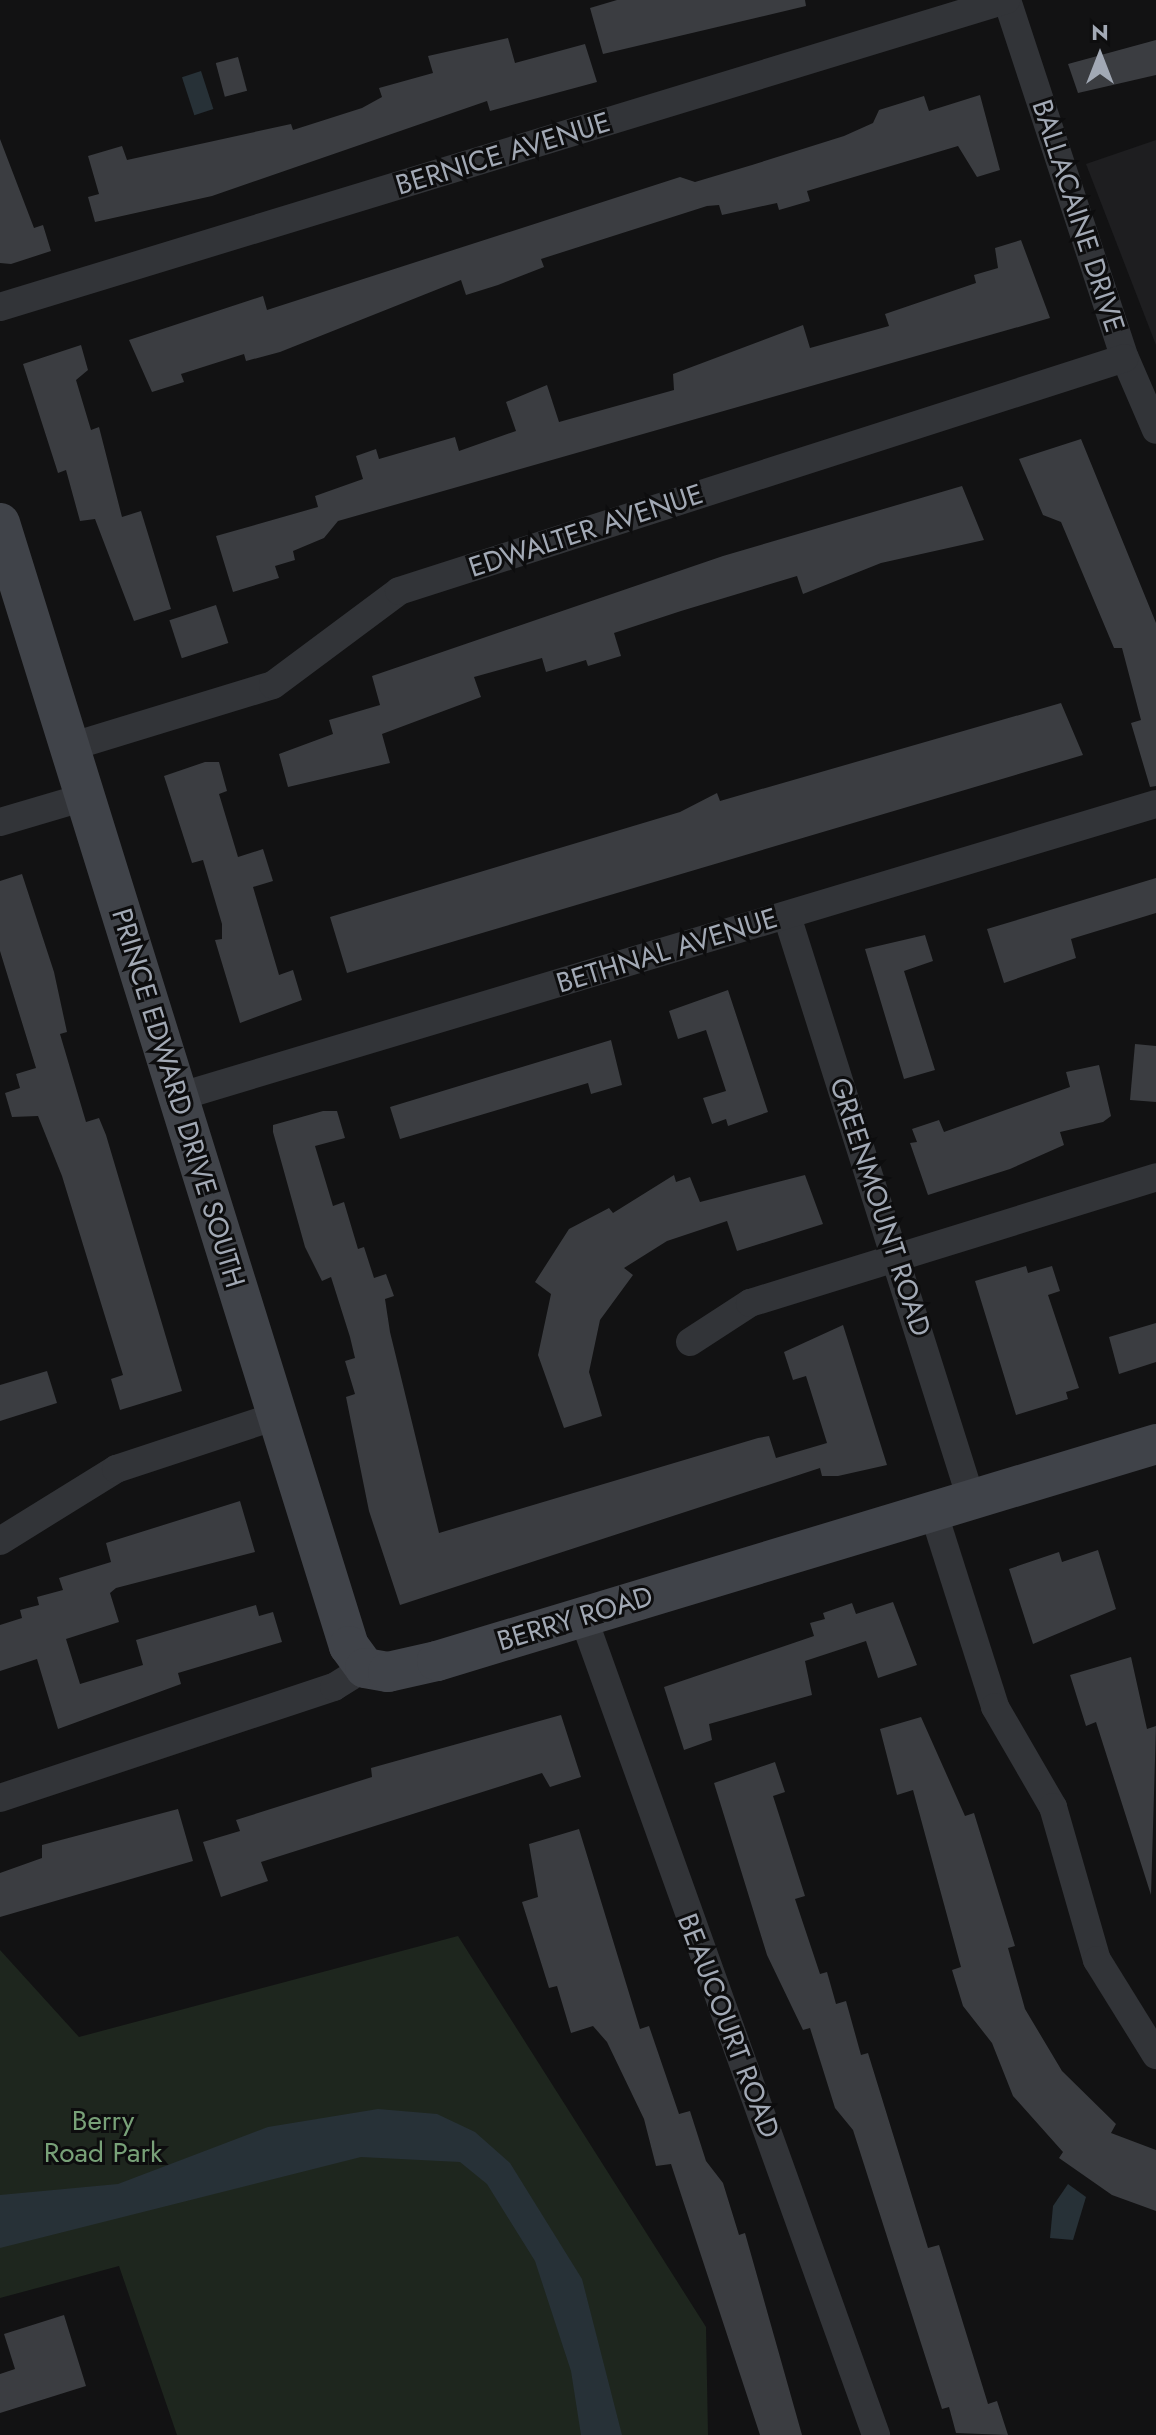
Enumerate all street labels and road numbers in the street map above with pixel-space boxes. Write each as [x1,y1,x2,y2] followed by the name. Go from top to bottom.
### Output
[1025,96,1131,336] street label: BALLACAINE DRIVE
[392,105,614,203] street label: BERNICE AVENUE
[465,477,707,585] street label: EDWALTER AVENUE
[552,901,782,1001] street label: BETHNAL AVENUE
[104,904,252,1292] street label: PRINCE EDWARD DRIVE SOUTH
[822,1074,938,1340] street label: GREENMOUNT ROAD
[493,1579,657,1659] street label: BERRY ROAD
[670,1909,786,2143] street label: BEAUCOURT ROAD

